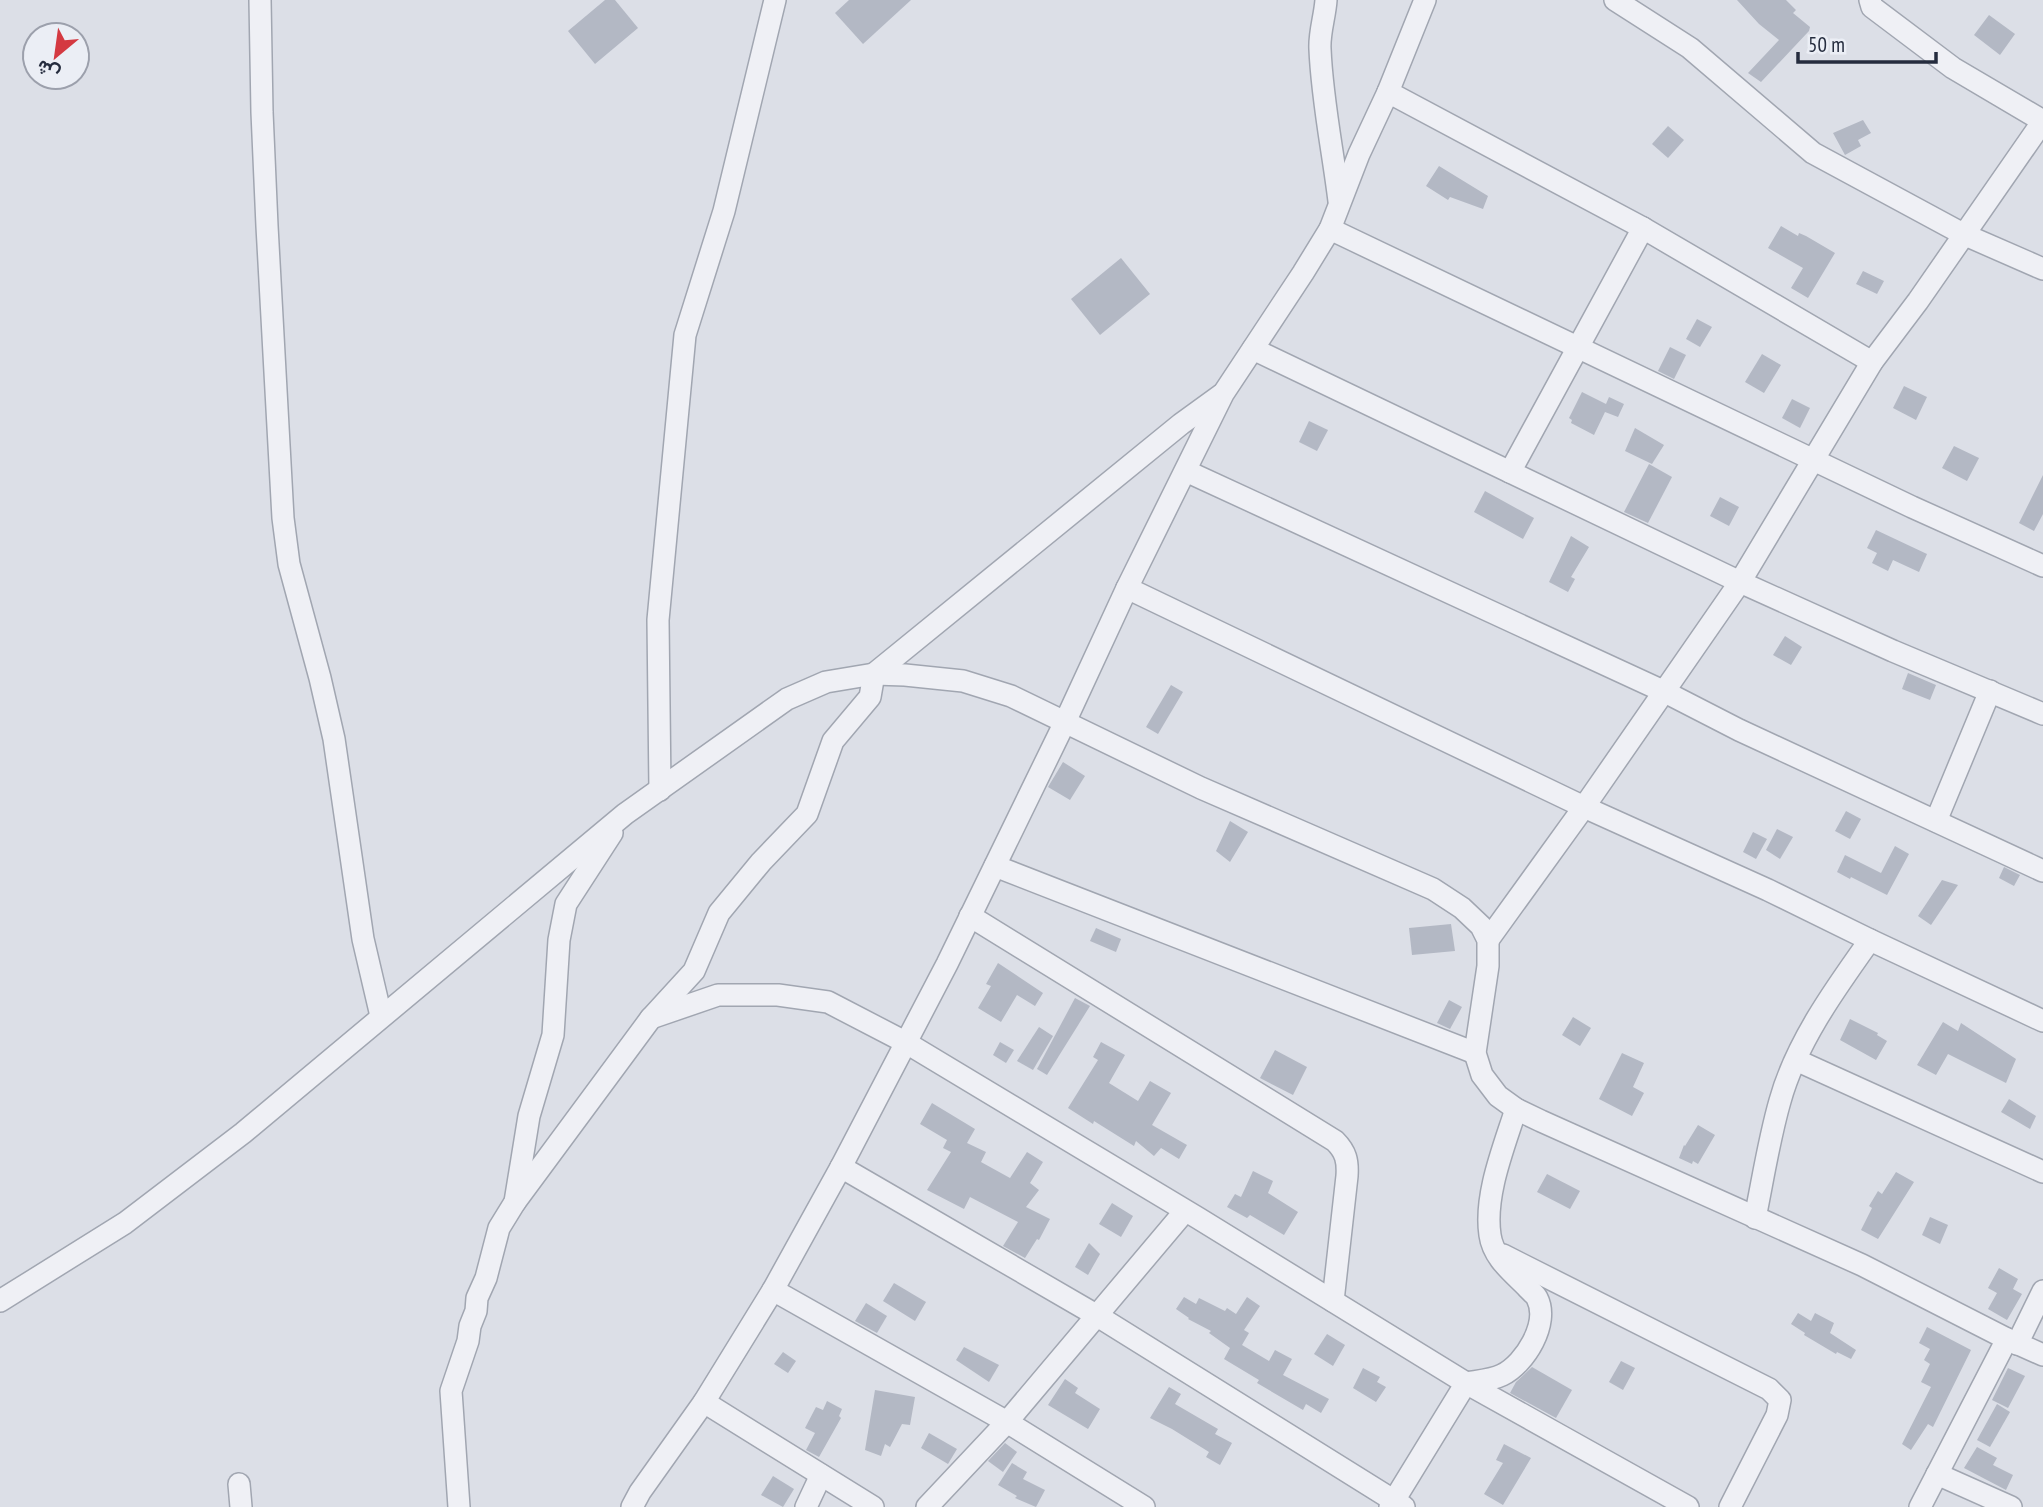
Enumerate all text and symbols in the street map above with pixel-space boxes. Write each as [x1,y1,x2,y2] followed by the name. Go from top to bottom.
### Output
[21,21,91,91] north arrow
[1798,21,1936,65] scale bar
[1808,31,1845,58] text: 50 m
[32,55,64,87] text: ش

